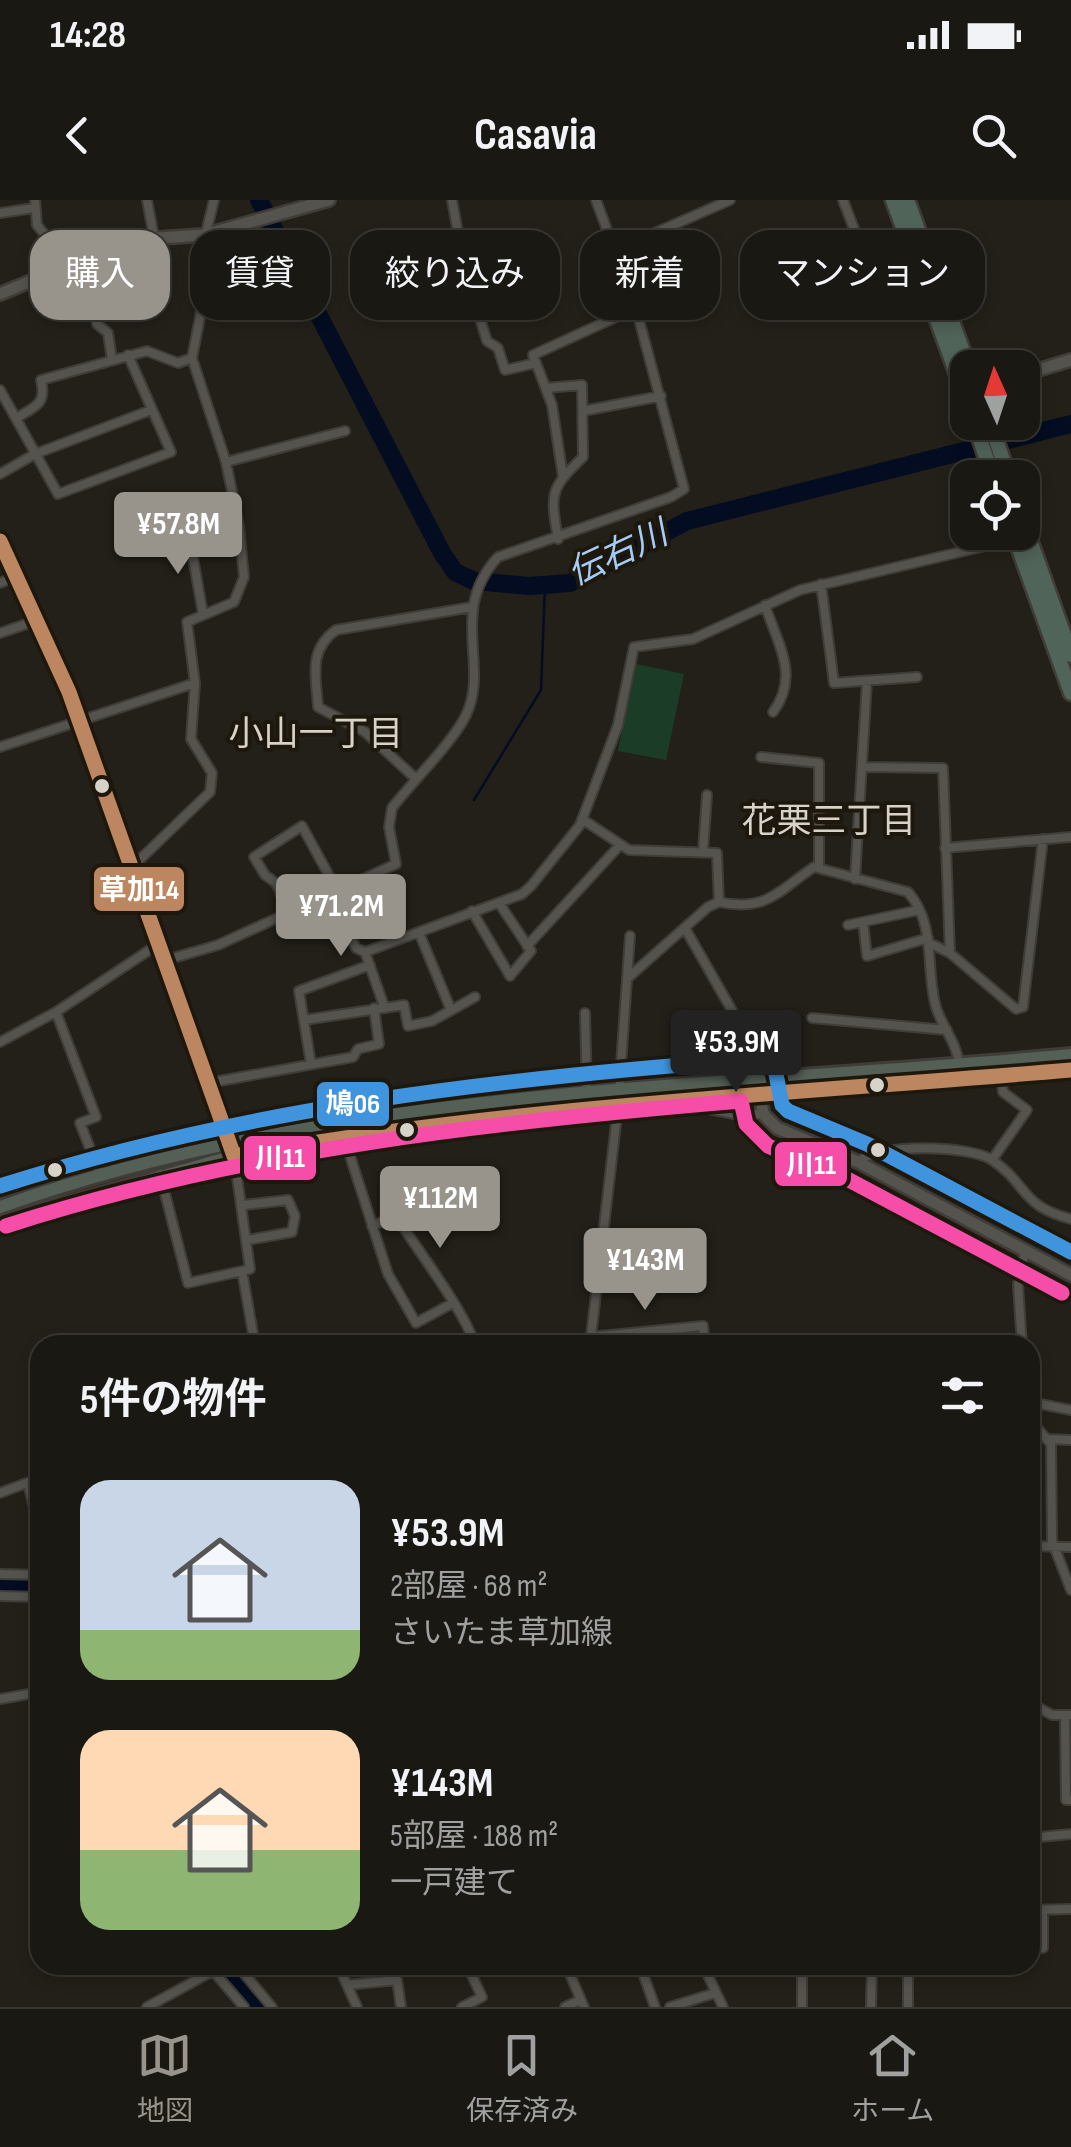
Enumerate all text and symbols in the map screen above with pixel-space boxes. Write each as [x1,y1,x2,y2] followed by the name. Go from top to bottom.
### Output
[50,13,126,58] text: 14:28
[50,108,105,163] icon: back
[474,108,597,163] text: Casavia
[966,108,1021,163] icon: search
[30,230,170,320] chip: 購入
[190,230,330,320] chip: 賃貸
[350,230,560,320] chip: 絞り込み
[580,230,720,320] chip: 新着
[740,230,985,320] chip: マンション
[950,350,1040,440] north arrow
[950,350,1040,550] map controls
[950,460,1040,550] button: locate
[97,492,259,577] pin: ¥57.8M
[136,505,220,544] text: ¥57.8M
[561,511,678,596] water label: 伝右川
[228,713,404,756] district label: 小山一丁目
[92,776,112,796] unlabelled marker
[741,800,917,843] district label: 花栗三丁目
[92,865,186,913] line badge: 草加14
[99,874,179,907] text: 草加14
[260,874,422,959] pin: ¥71.2M
[298,887,384,926] text: ¥71.2M
[655,1010,817,1095] pin: ¥53.9M
[692,1023,780,1062] text: ¥53.9M
[867,1075,887,1095] unlabelled marker
[315,1080,391,1128] line badge: 鳩06
[326,1088,380,1121] text: 鳩06
[397,1120,417,1140] unlabelled marker
[242,1134,318,1182] line badge: 川11
[773,1140,849,1188] line badge: 川11
[868,1140,888,1160] unlabelled marker
[255,1142,305,1175] text: 川11
[786,1149,836,1182] text: 川11
[45,1160,65,1180] unlabelled marker
[370,1166,510,1251] pin: ¥112M
[402,1179,478,1218] text: ¥112M
[575,1228,715,1313] pin: ¥143M
[606,1241,684,1280] text: ¥143M
[935,1368,990,1423] icon: filters
[80,1375,266,1426] text: 5件の物件
[390,1508,504,1559] text: ¥53.9M
[160,1520,280,1640] icon: home
[390,1567,547,1606] text: 2部屋 · 68 m²
[390,1614,613,1653] text: さいたま草加線
[390,1758,493,1809] text: ¥143M
[160,1770,280,1890] icon: home
[390,1817,558,1856] text: 5部屋 · 188 m²
[390,1864,518,1903] text: 一戸建て
[137,2028,193,2128] tab: 地図
[466,2028,578,2128] tab: 保存済み
[851,2028,934,2128] tab: ホーム

